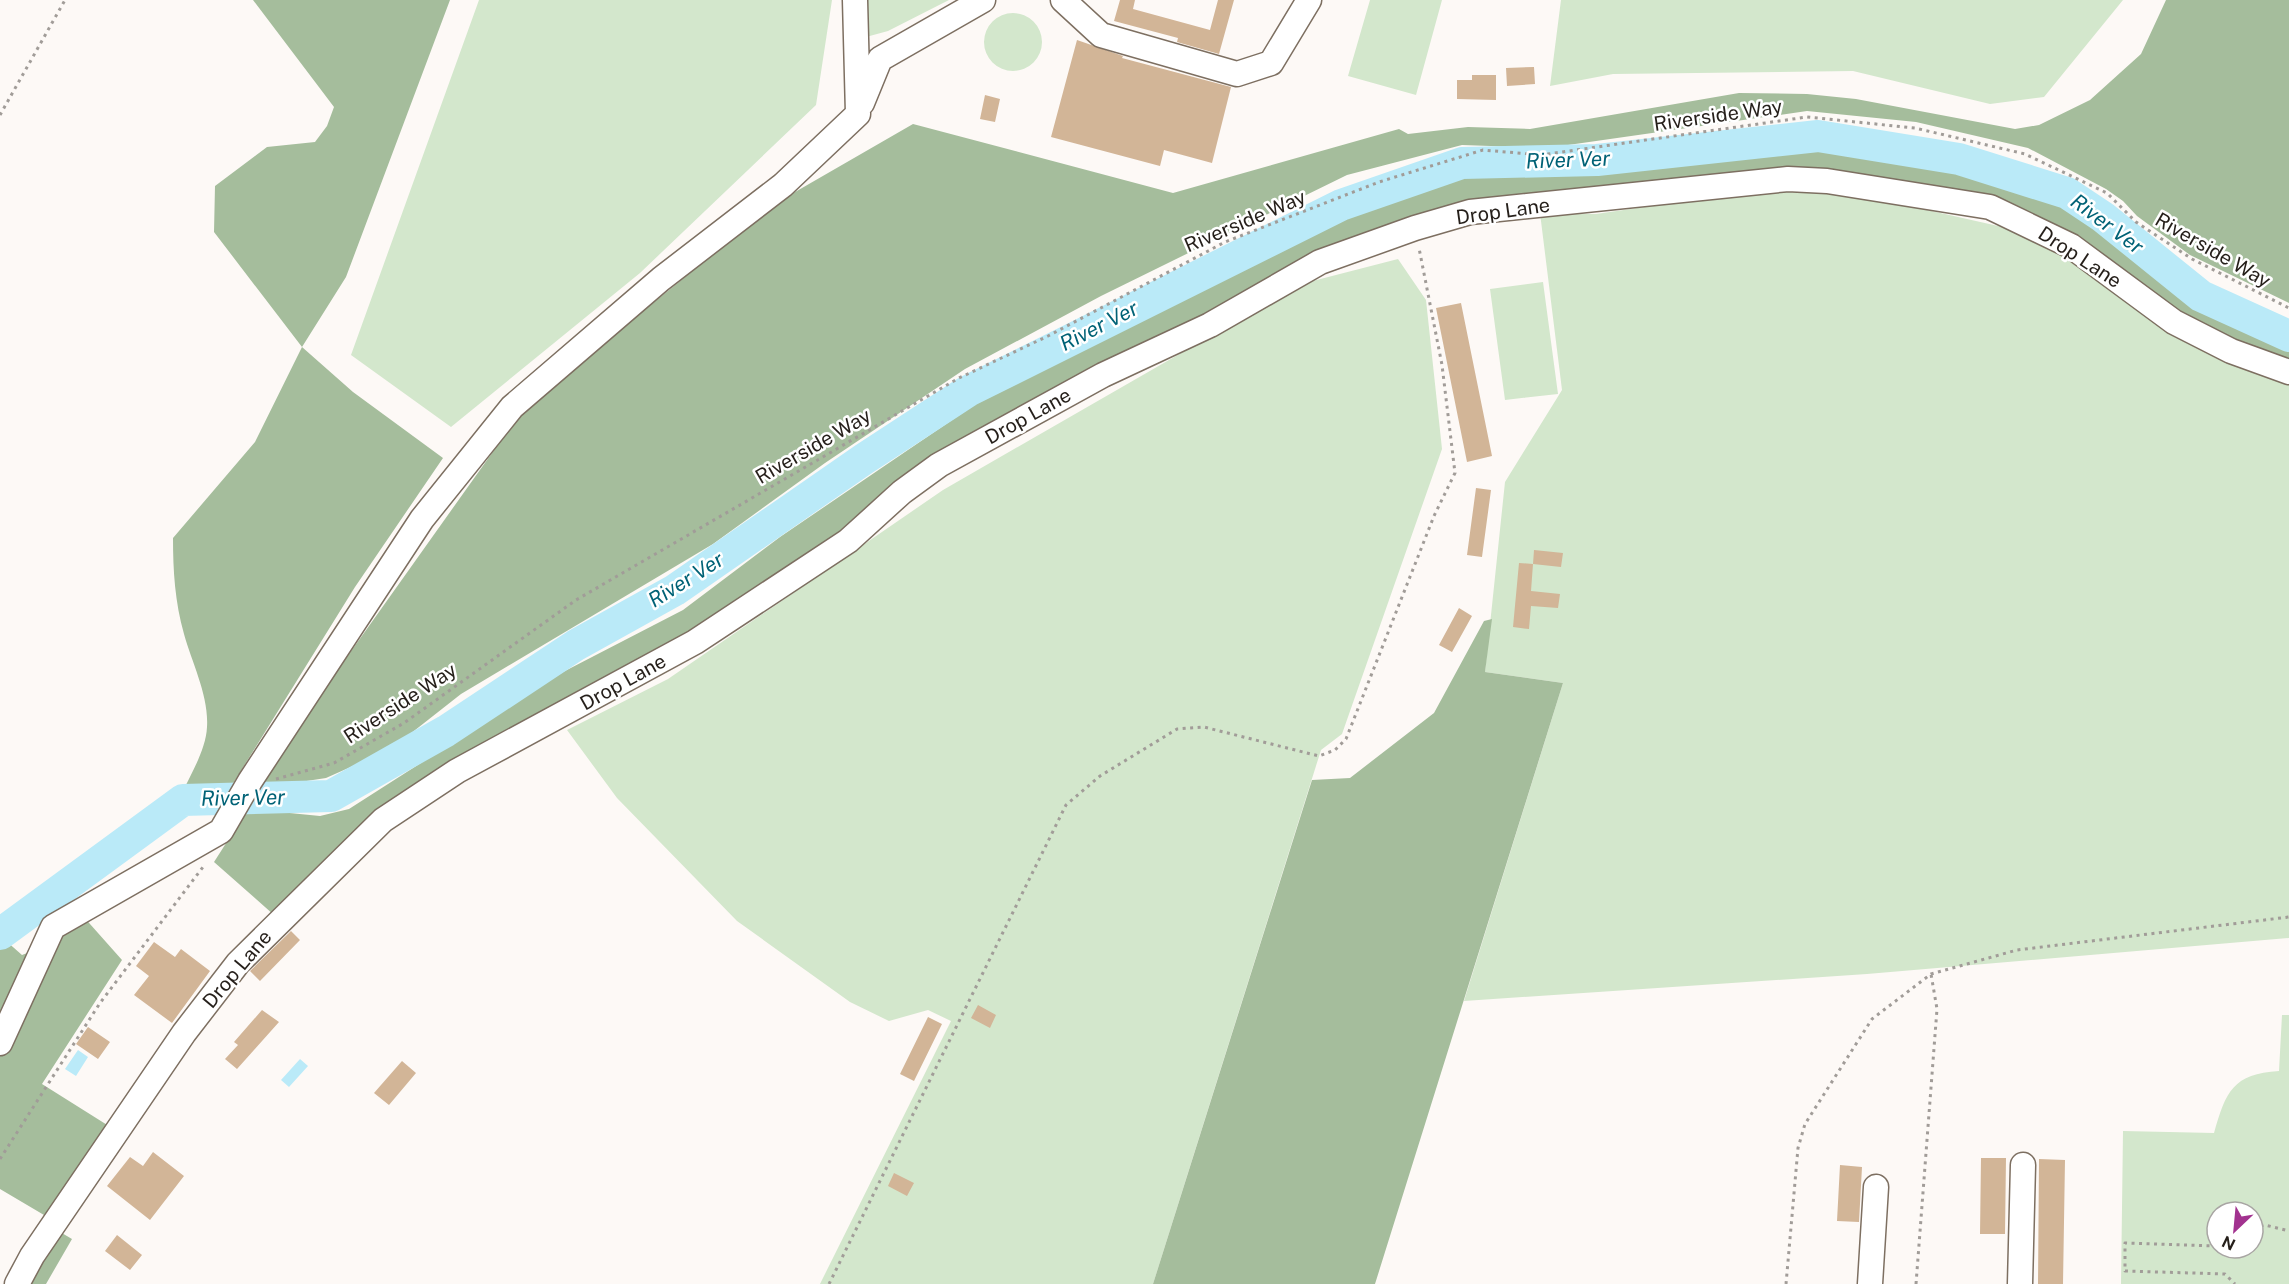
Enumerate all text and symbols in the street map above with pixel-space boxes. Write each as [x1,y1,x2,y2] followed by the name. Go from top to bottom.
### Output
[1652,94,1784,136] street label: Riverside Way
[1525,145,1612,173] water label: River Ver
[1181,185,1310,257] street label: Riverside Way
[2066,188,2149,260] water label: River Ver
[1454,193,1552,229] street label: Drop Lane
[2151,207,2275,293] street label: Riverside Way
[2034,221,2126,293] street label: Drop Lane
[1056,295,1143,356] water label: River Ver
[981,383,1075,449] street label: Drop Lane
[751,403,875,489] street label: Riverside Way
[643,546,729,613] water label: River Ver
[576,649,670,715] street label: Drop Lane
[339,657,461,748] street label: Riverside Way
[201,784,286,811] water label: River Ver
[197,925,277,1013] street label: Drop Lane
[2205,1200,2265,1260] north arrow
[2219,1232,2238,1254] text: N

